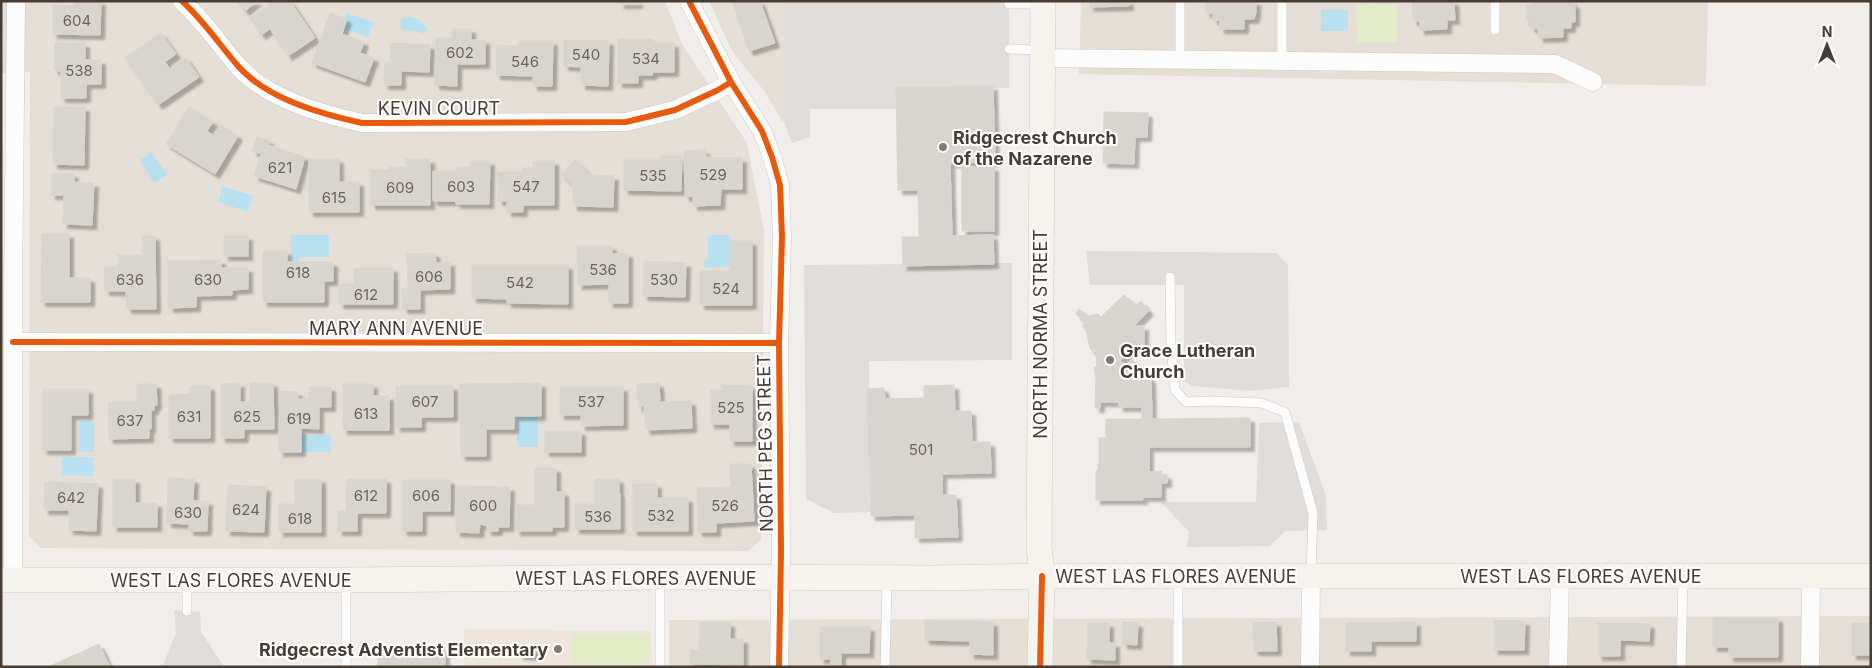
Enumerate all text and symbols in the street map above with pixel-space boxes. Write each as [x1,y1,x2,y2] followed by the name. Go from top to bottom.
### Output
[63,11,91,30] house number: 604
[1802,20,1852,70] north arrow
[1822,23,1832,40] text: N
[446,43,474,62] house number: 602
[572,45,600,64] house number: 540
[632,49,660,68] house number: 534
[511,52,539,71] house number: 546
[65,61,93,80] house number: 538
[378,98,500,119] street label: KEVIN COURT
[953,127,1117,169] place label: Ridgecrest Church of the Nazarene
[937,141,949,153] marker: Ridgecrest Church of the Nazarene
[268,158,292,177] house number: 621
[699,165,727,184] house number: 529
[639,166,667,185] house number: 535
[447,177,475,196] house number: 603
[512,177,540,196] house number: 547
[386,178,414,197] house number: 609
[322,188,346,207] house number: 615
[1030,229,1051,439] street label: NORTH NORMA STREET
[589,260,617,279] house number: 536
[286,263,310,282] house number: 618
[415,267,443,286] house number: 606
[116,270,144,289] house number: 636
[194,270,222,289] house number: 630
[650,270,678,289] house number: 530
[506,273,534,292] house number: 542
[712,279,740,298] house number: 524
[354,285,378,304] house number: 612
[309,318,483,339] street label: MARY ANN AVENUE
[1120,340,1255,382] place label: Grace Lutheran Church
[753,354,777,532] street label: NORTH PEG STREET
[1104,354,1116,366] marker: Grace Lutheran Church
[412,392,438,411] house number: 607
[578,392,604,411] house number: 537
[717,398,745,417] house number: 525
[354,404,378,423] house number: 613
[177,407,201,426] house number: 631
[233,407,261,426] house number: 625
[287,409,311,428] house number: 619
[116,411,144,430] house number: 637
[909,440,933,459] house number: 501
[354,486,378,505] house number: 612
[412,486,440,505] house number: 606
[57,488,85,507] house number: 642
[469,496,497,515] house number: 600
[711,496,739,515] house number: 526
[232,500,260,519] house number: 624
[174,503,202,522] house number: 630
[647,506,675,525] house number: 532
[584,507,612,526] house number: 536
[288,509,312,528] house number: 618
[1055,566,1297,587] street label: WEST LAS FLORES AVENUE
[1460,566,1702,587] street label: WEST LAS FLORES AVENUE
[515,568,757,589] street label: WEST LAS FLORES AVENUE
[110,570,352,591] street label: WEST LAS FLORES AVENUE
[259,639,548,660] place label: Ridgecrest Adventist Elementary
[552,643,564,655] marker: Ridgecrest Adventist Elementary

